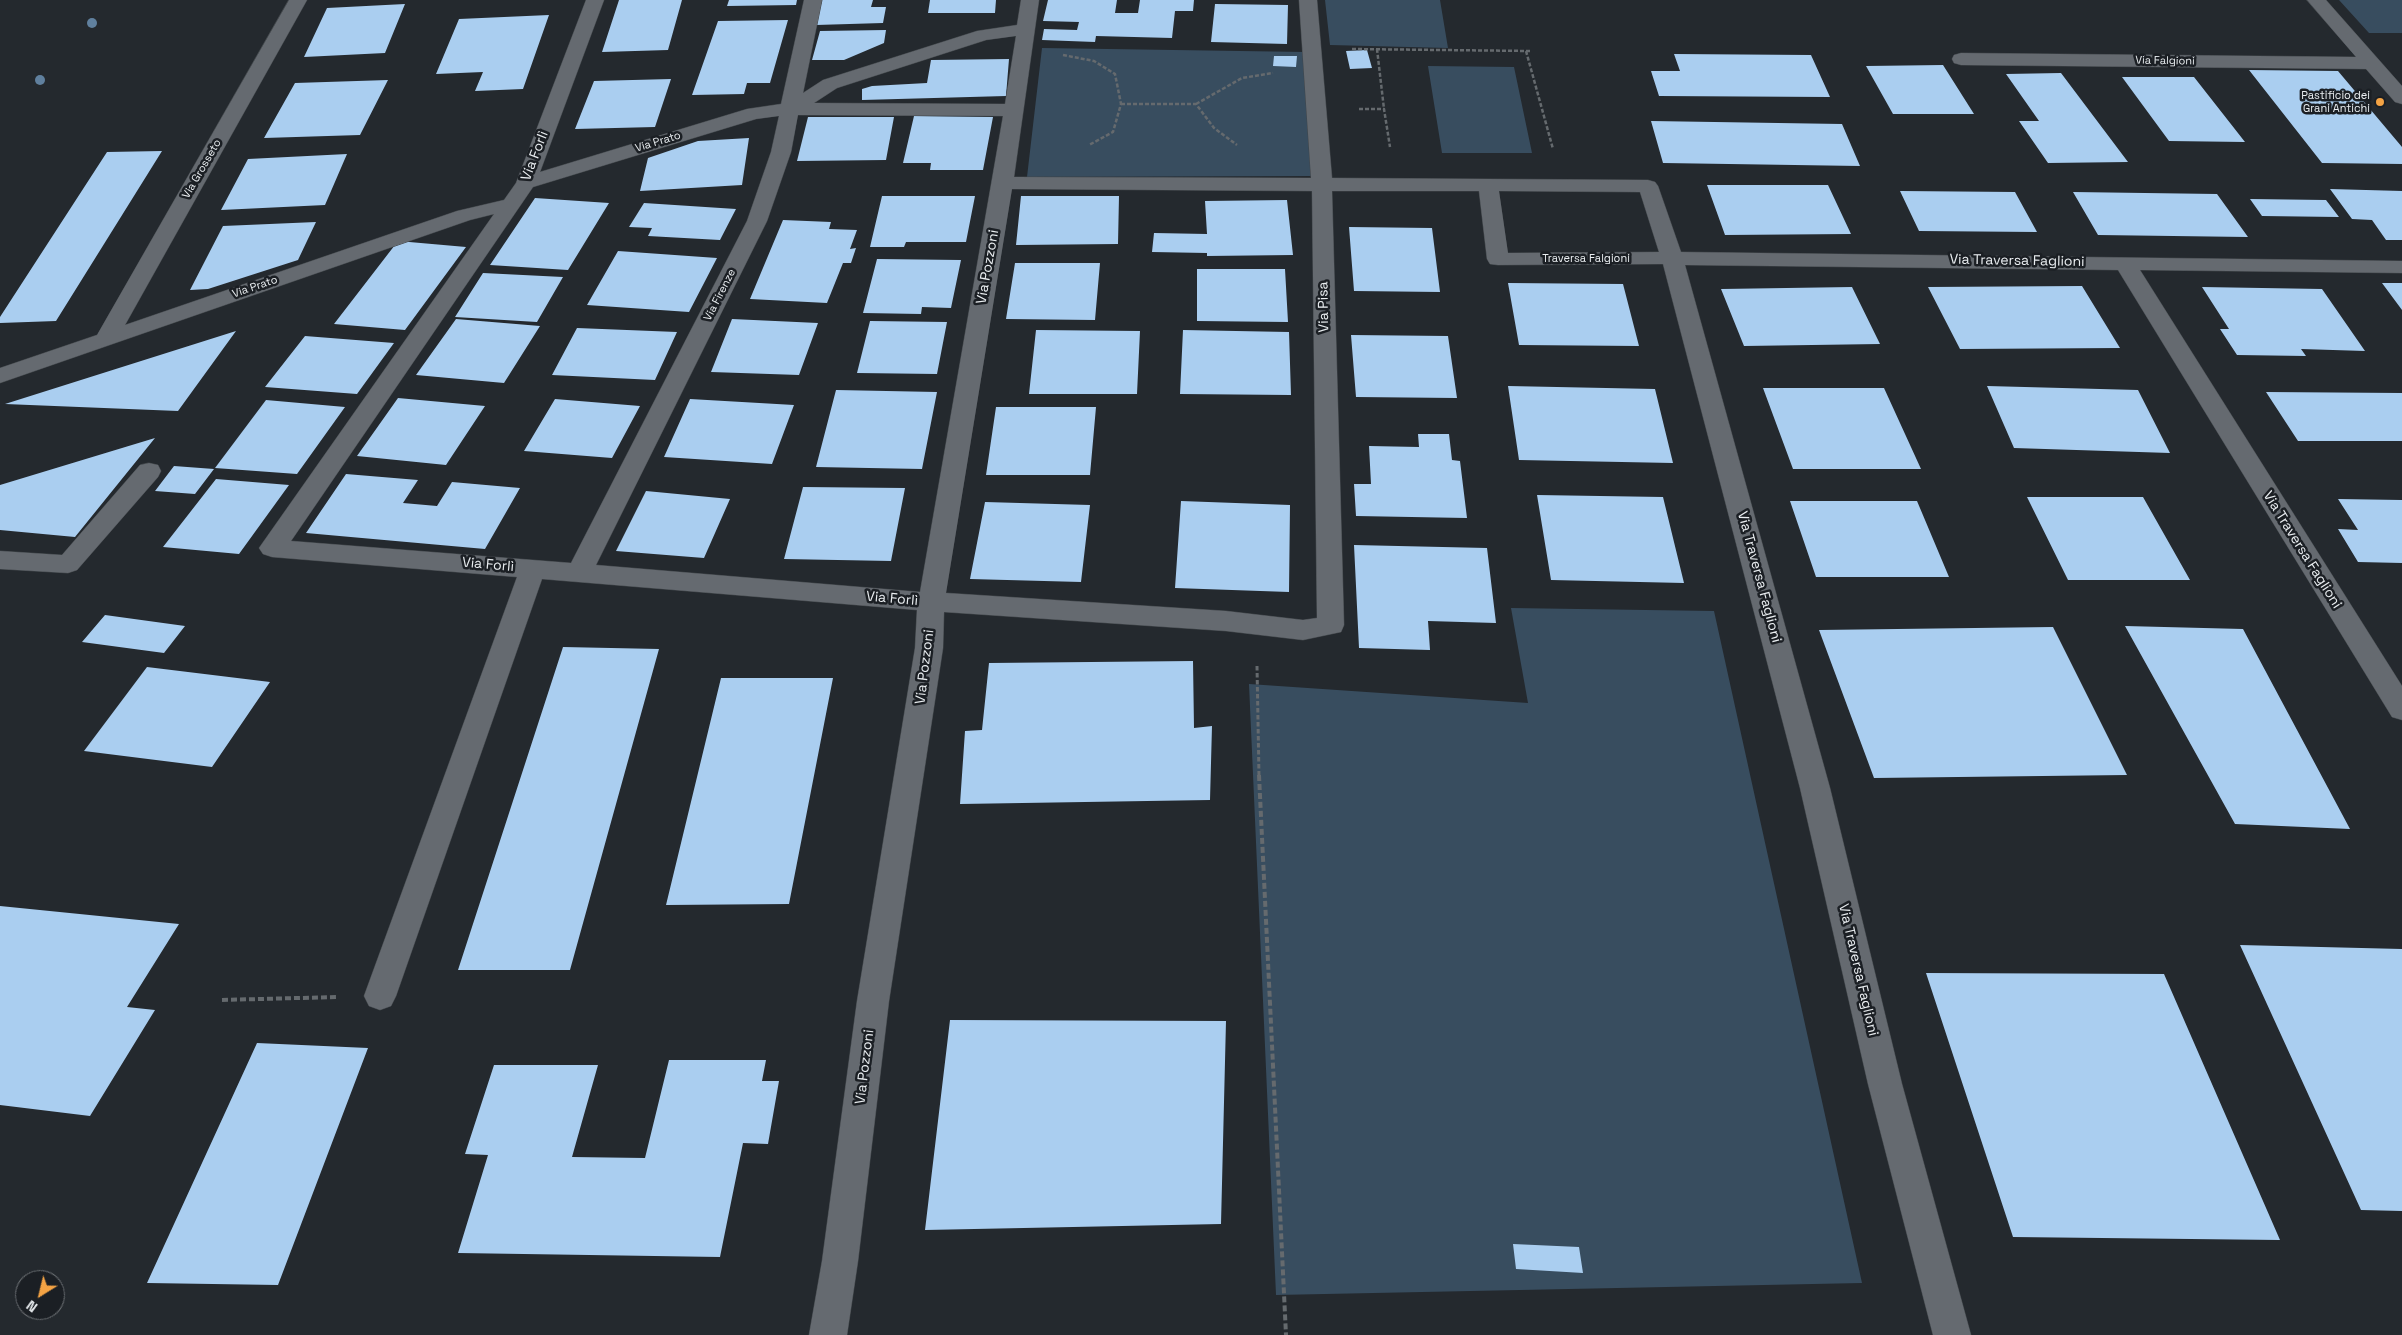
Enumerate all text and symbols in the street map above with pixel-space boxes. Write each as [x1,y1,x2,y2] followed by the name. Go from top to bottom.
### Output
[2135,54,2195,68] street label: Via Falgioni
[2301,89,2370,115] place label: Pastificio dei Grani Antichi
[2374,96,2386,108] marker: Pastificio dei Grani Antichi
[518,129,552,183] street label: Via Forlì
[634,129,682,155] street label: Via Prato
[180,137,224,201] street label: Via Grosseto
[973,228,1003,306] street label: Via Pozzoni
[1949,251,2085,271] street label: Via Traversa Faglioni
[1542,252,1630,266] street label: Traversa Falgioni
[701,267,739,323] street label: Via Firenze
[231,273,279,301] street label: Via Prato
[1315,281,1333,333] street label: Via Pisa
[2259,488,2345,612] street label: Via Traversa Faglioni
[1733,510,1785,644] street label: Via Traversa Faglioni
[461,554,515,576] street label: Via Forlì
[865,588,919,610] street label: Via Forlì
[912,629,938,705] street label: Via Pozzoni
[1835,902,1881,1038] street label: Via Traversa Faglioni
[852,1029,878,1105] street label: Via Pozzoni
[15,1270,65,1320] north arrow
[23,1296,41,1316] text: N

